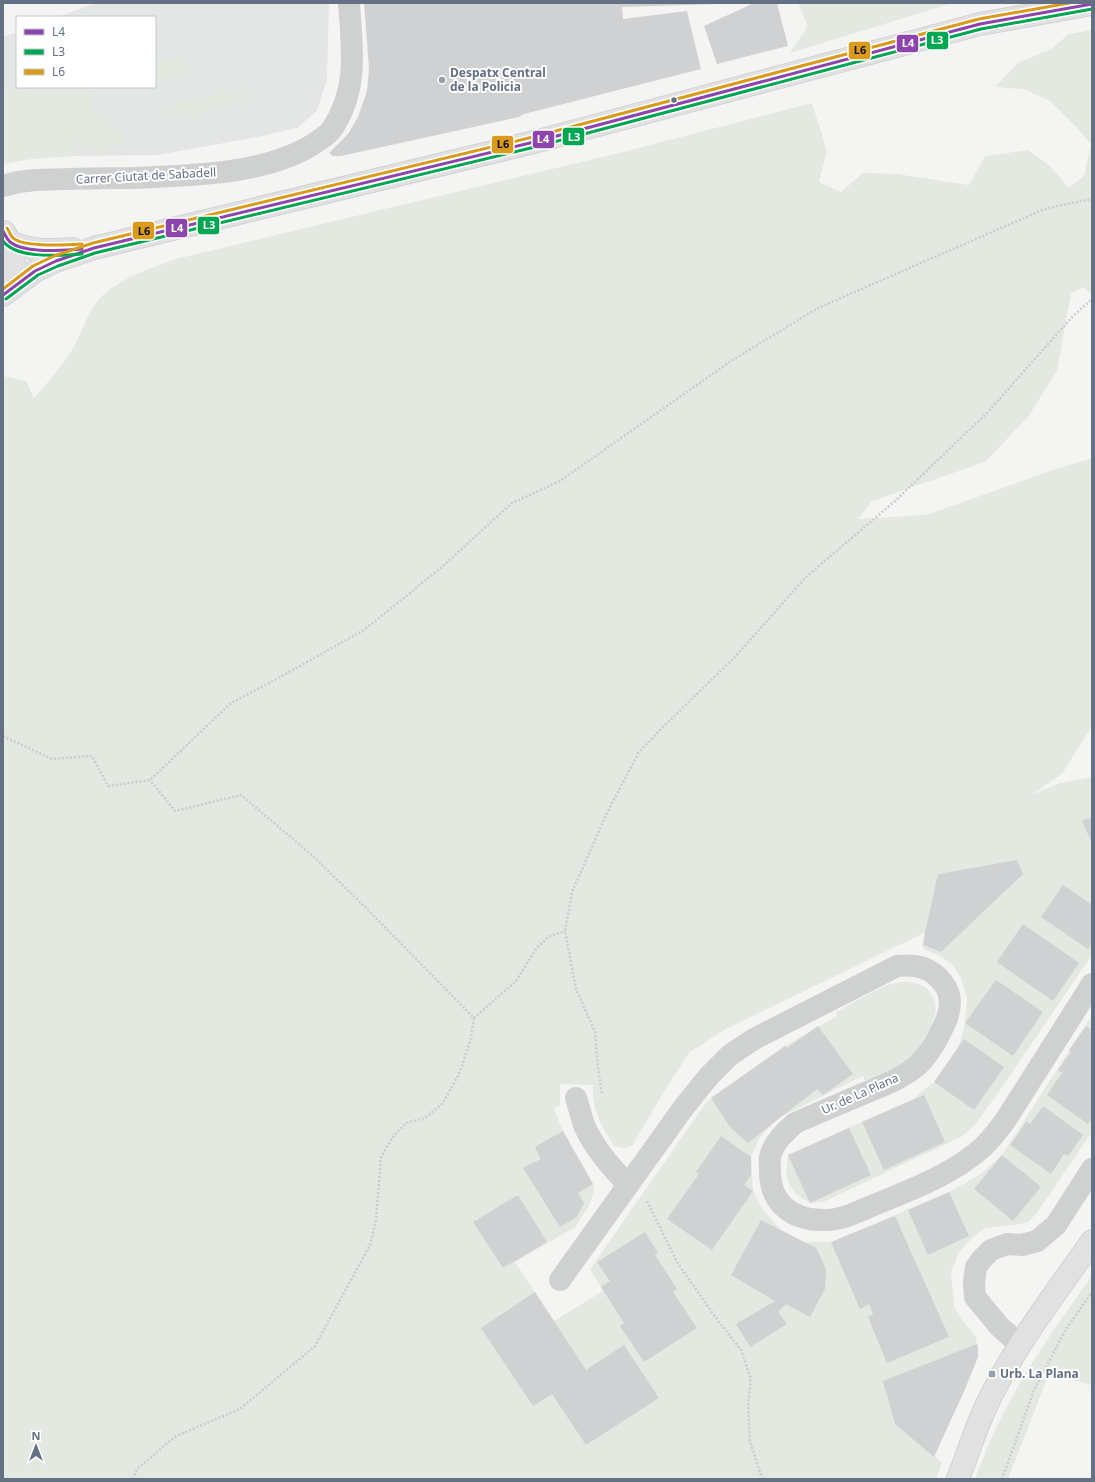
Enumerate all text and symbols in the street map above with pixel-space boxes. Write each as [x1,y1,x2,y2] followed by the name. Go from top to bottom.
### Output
[16,16,156,88] legend
[52,23,65,40] text: L4
[926,31,949,50] line badge: L3
[931,32,943,47] text: L3
[896,34,919,53] line badge: L4
[902,35,915,50] text: L4
[848,41,871,60] line badge: L6
[854,42,866,57] text: L6
[52,43,65,60] text: L3
[52,63,65,80] text: L6
[450,64,546,95] place label: Despatx Central de la Policia
[437,75,447,85] marker: Despatx Central de la Policia
[669,95,679,105] unlabelled marker
[562,127,585,146] line badge: L3
[568,129,580,144] text: L3
[532,130,555,149] line badge: L4
[537,131,550,146] text: L4
[491,135,514,154] line badge: L6
[497,136,509,151] text: L6
[75,163,217,188] street label: Carrer Ciutat de Sabadell
[197,216,220,235] line badge: L3
[203,217,215,232] text: L3
[165,218,188,238] line badge: L4
[171,220,184,235] text: L4
[132,221,155,240] line badge: L6
[138,223,150,238] text: L6
[819,1069,901,1118] street label: Ur. de La Plana
[1000,1365,1079,1382] place label: Urb. La Plana
[987,1369,997,1379] marker: Urb. La Plana
[16,1426,56,1466] north arrow
[32,1428,40,1443] text: N

